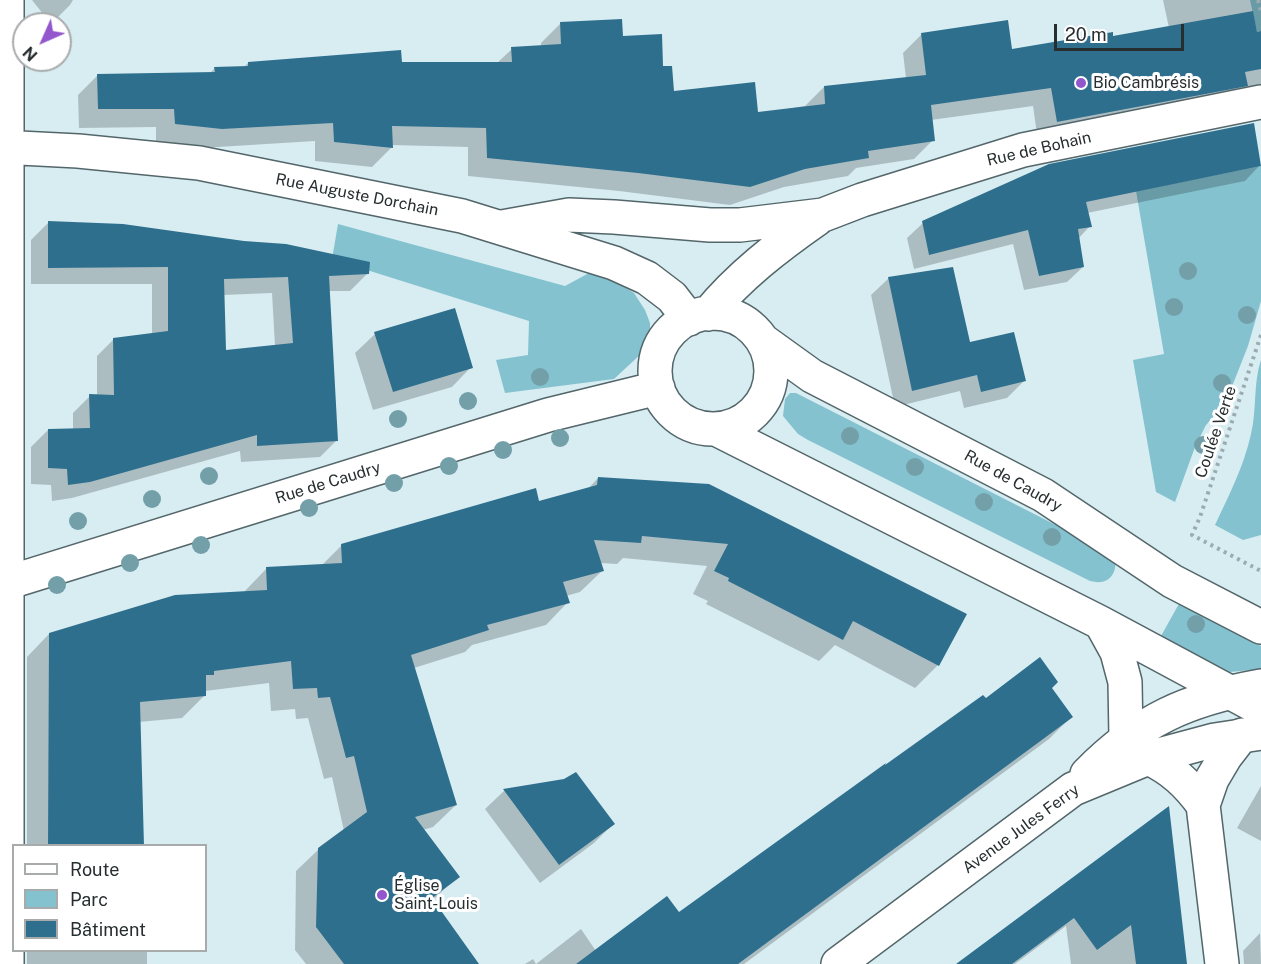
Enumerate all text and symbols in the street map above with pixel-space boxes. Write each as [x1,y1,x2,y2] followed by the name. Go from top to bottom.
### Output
[12,12,72,72] north arrow
[1057,12,1188,50] scale bar
[1065,24,1107,45] text: 20 m
[19,43,41,65] text: N
[1093,73,1199,93] place label: Bio Cambrésis
[1074,76,1088,90] marker: Bio Cambrésis
[985,128,1093,170] street label: Rue de Bohain
[274,170,440,220] street label: Rue Auguste Dorchain
[1191,383,1241,481] street label: Coulée Verte
[961,446,1065,516] street label: Rue de Caudry
[273,458,383,508] street label: Rue de Caudry
[959,780,1083,878] street label: Avenue Jules Ferry
[12,844,207,952] legend
[70,859,119,880] text: Route
[394,876,478,914] place label: Église Saint-Louis
[375,888,389,902] marker: Église Saint-Louis
[70,889,108,910] text: Parc
[70,919,146,940] text: Bâtiment

